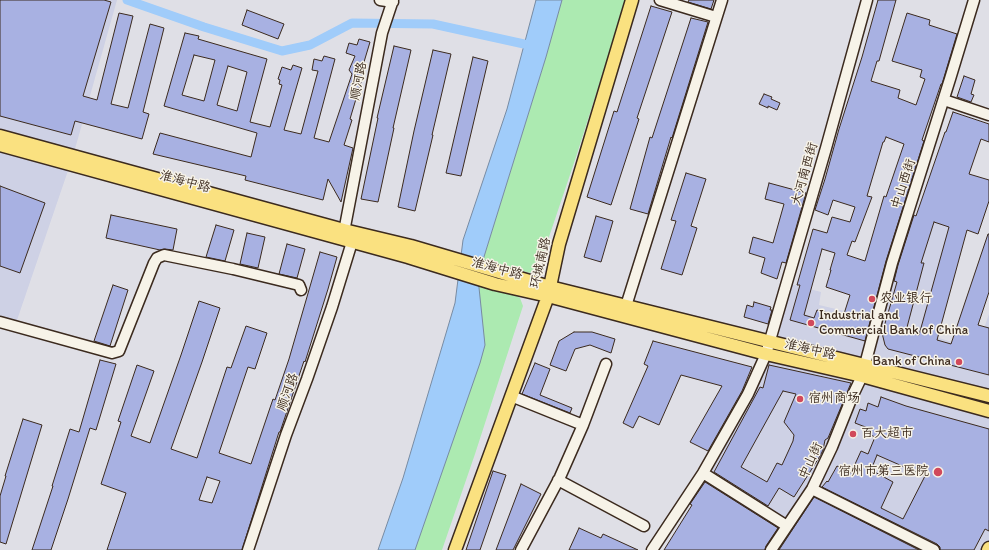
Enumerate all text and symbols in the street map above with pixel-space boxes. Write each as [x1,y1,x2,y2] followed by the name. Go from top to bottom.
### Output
[348,60,370,102] street label: 顺河路
[789,141,821,207] street label: 大河南西街
[889,157,919,211] street label: 中山西街
[158,168,212,196] street label: 淮海中路
[528,236,554,290] street label: 环城南路
[470,255,524,283] street label: 淮海中路
[880,291,932,307] place label: 农业银行
[867,294,877,304] marker: 农业银行
[819,308,968,339] place label: Industrial and Commercial Bank of China
[806,318,816,328] marker: Industrial and Commercial Bank of China
[783,337,837,363] street label: 淮海中路
[872,354,951,370] place label: Bank of China
[954,357,964,367] marker: Bank of China
[274,371,302,413] street label: 顺河路
[808,391,860,407] place label: 宿州商场
[795,394,805,404] marker: 宿州商场
[861,426,913,442] place label: 百大超市
[848,429,858,439] marker: 百大超市
[796,440,826,482] street label: 中山街
[838,464,929,480] place label: 宿州市第三医院
[932,466,944,478] marker: 宿州市第三医院

